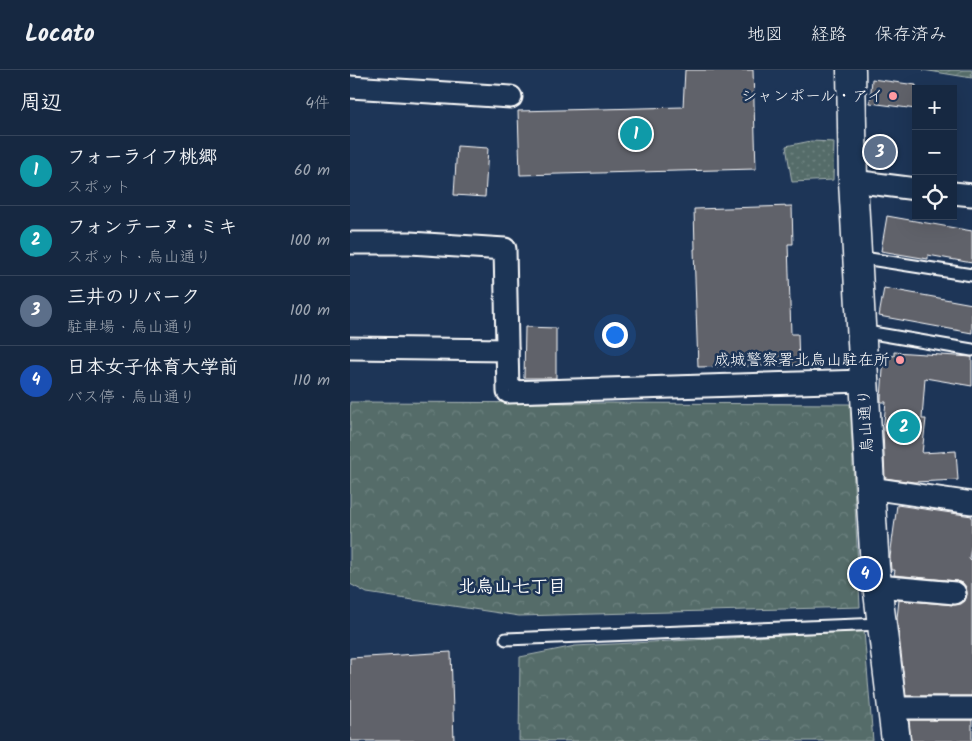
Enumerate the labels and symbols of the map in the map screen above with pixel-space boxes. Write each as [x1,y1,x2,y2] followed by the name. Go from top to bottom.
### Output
[741,84,883,109] place label: シャンポール・アイ
[887,90,899,102] marker: シャンポール・アイ
[620,115,652,153] pin: 1
[864,133,896,171] pin: 3
[602,322,628,348] your location
[714,348,890,373] place label: 成城警察署北烏山駐在所
[894,354,906,366] marker: 成城警察署北烏山駐在所
[852,388,880,454] street label: 烏山通り
[888,408,920,446] pin: 2
[849,555,881,593] pin: 4
[458,573,566,602] district label: 北烏山七丁目

